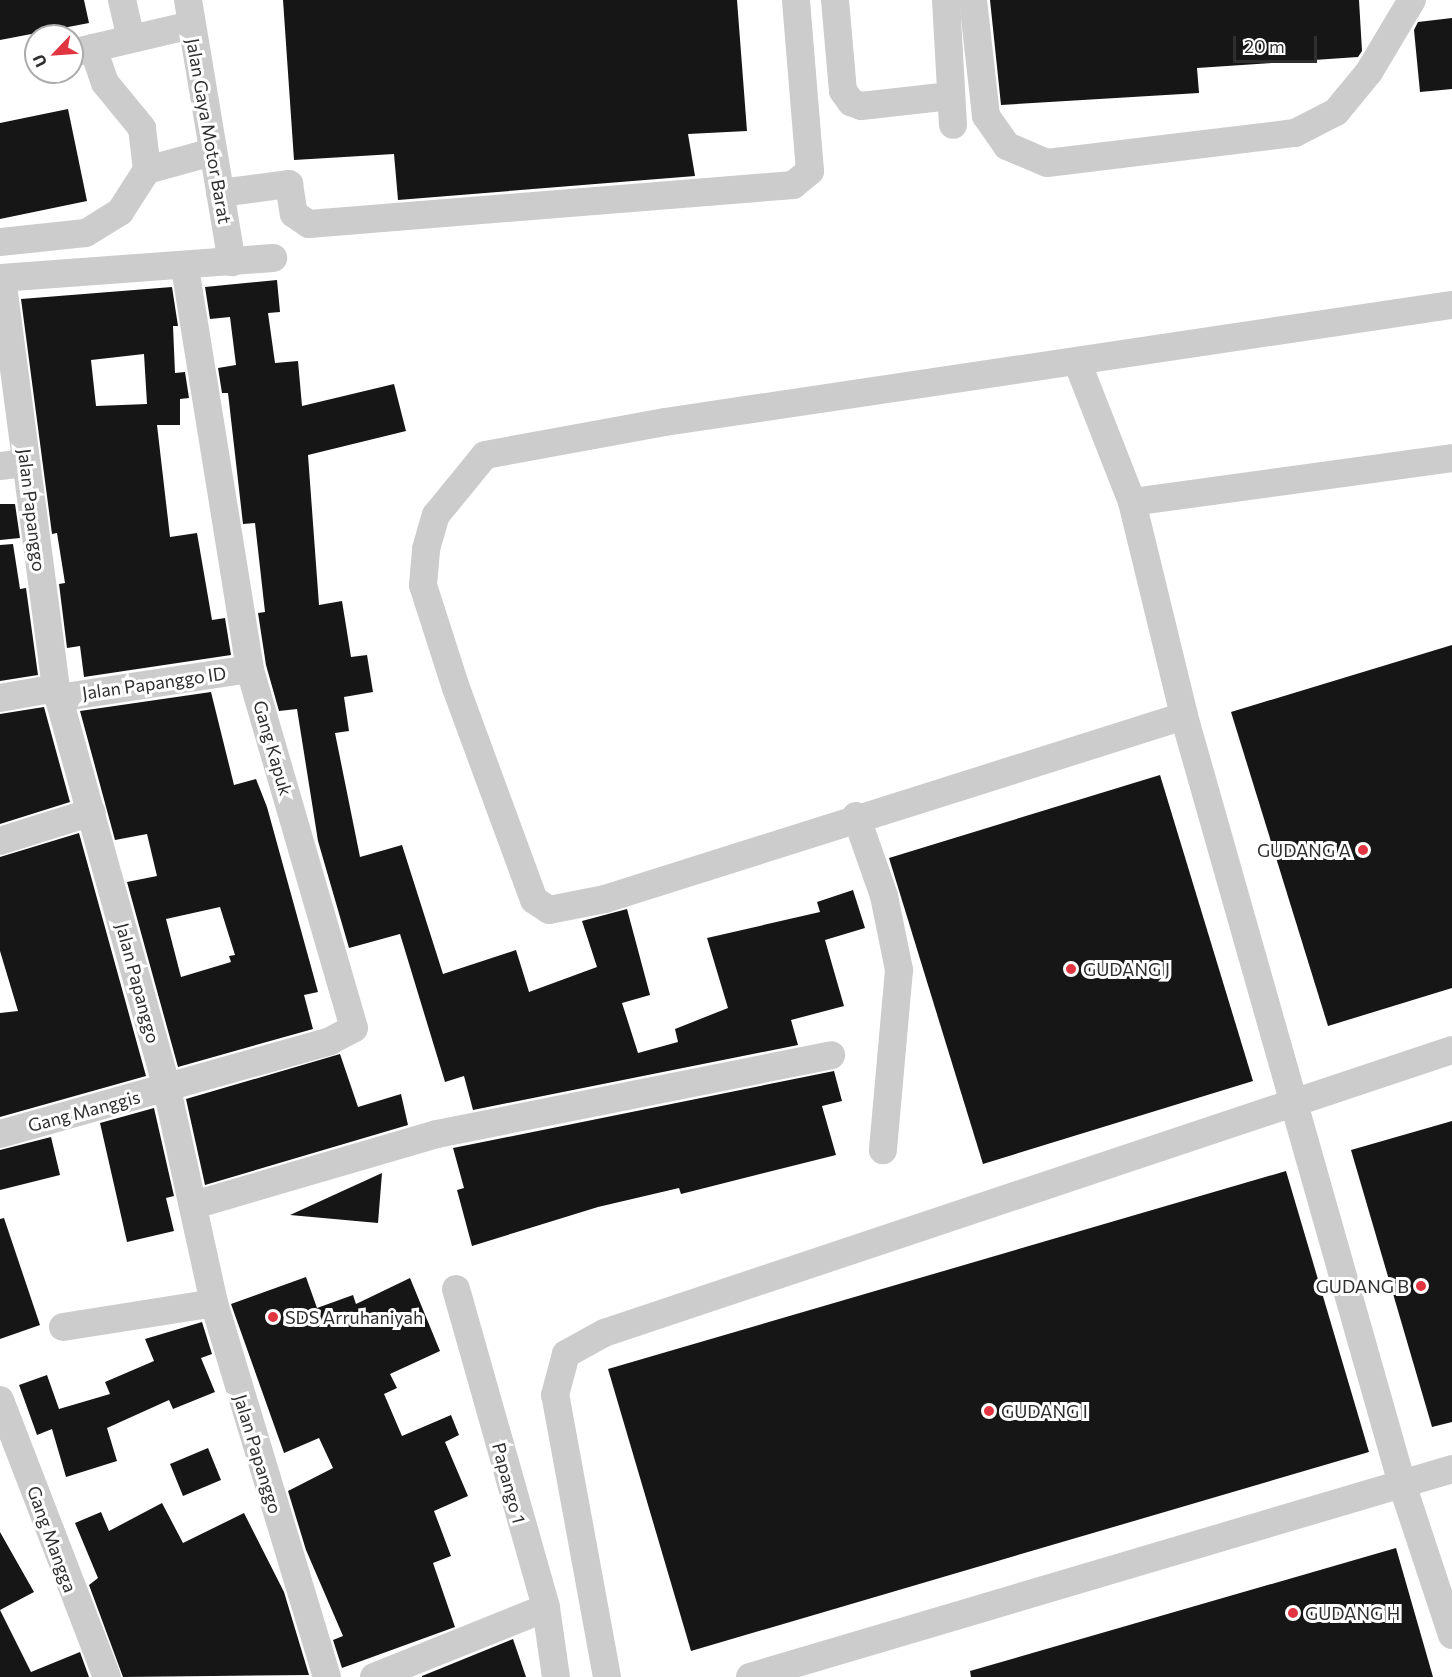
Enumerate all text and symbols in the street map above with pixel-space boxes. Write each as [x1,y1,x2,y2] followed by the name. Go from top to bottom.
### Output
[24,24,84,84] north arrow
[1236,24,1320,62] scale bar
[1244,35,1285,57] text: 20 m
[182,37,236,225] street label: Jalan Gaya Motor Barat
[28,52,50,70] text: U
[14,447,50,573] street label: Jalan Papanggo
[81,662,227,704] street label: Jalan Papanggo ID
[249,698,297,798] street label: Gang Kapuk
[1257,839,1351,861] place label: GUDANG A
[1356,843,1370,857] marker: GUDANG A
[112,921,164,1045] street label: Jalan Papanggo
[1083,958,1170,980] place label: GUDANG J
[1064,962,1078,976] marker: GUDANG J
[26,1086,142,1136] street label: Gang Manggis
[1316,1275,1409,1297] place label: GUDANG B
[1414,1279,1428,1293] marker: GUDANG B
[285,1306,423,1328] place label: SDS Arruhaniyah
[266,1310,280,1324] marker: SDS Arruhaniyah
[230,1392,286,1516] street label: Jalan Papanggo
[1001,1400,1088,1422] place label: GUDANG I
[982,1404,996,1418] marker: GUDANG I
[488,1440,530,1526] street label: Papango 1
[23,1483,81,1595] street label: Gang Mangga
[1305,1602,1400,1624] place label: GUDANG H
[1286,1606,1300,1620] marker: GUDANG H

